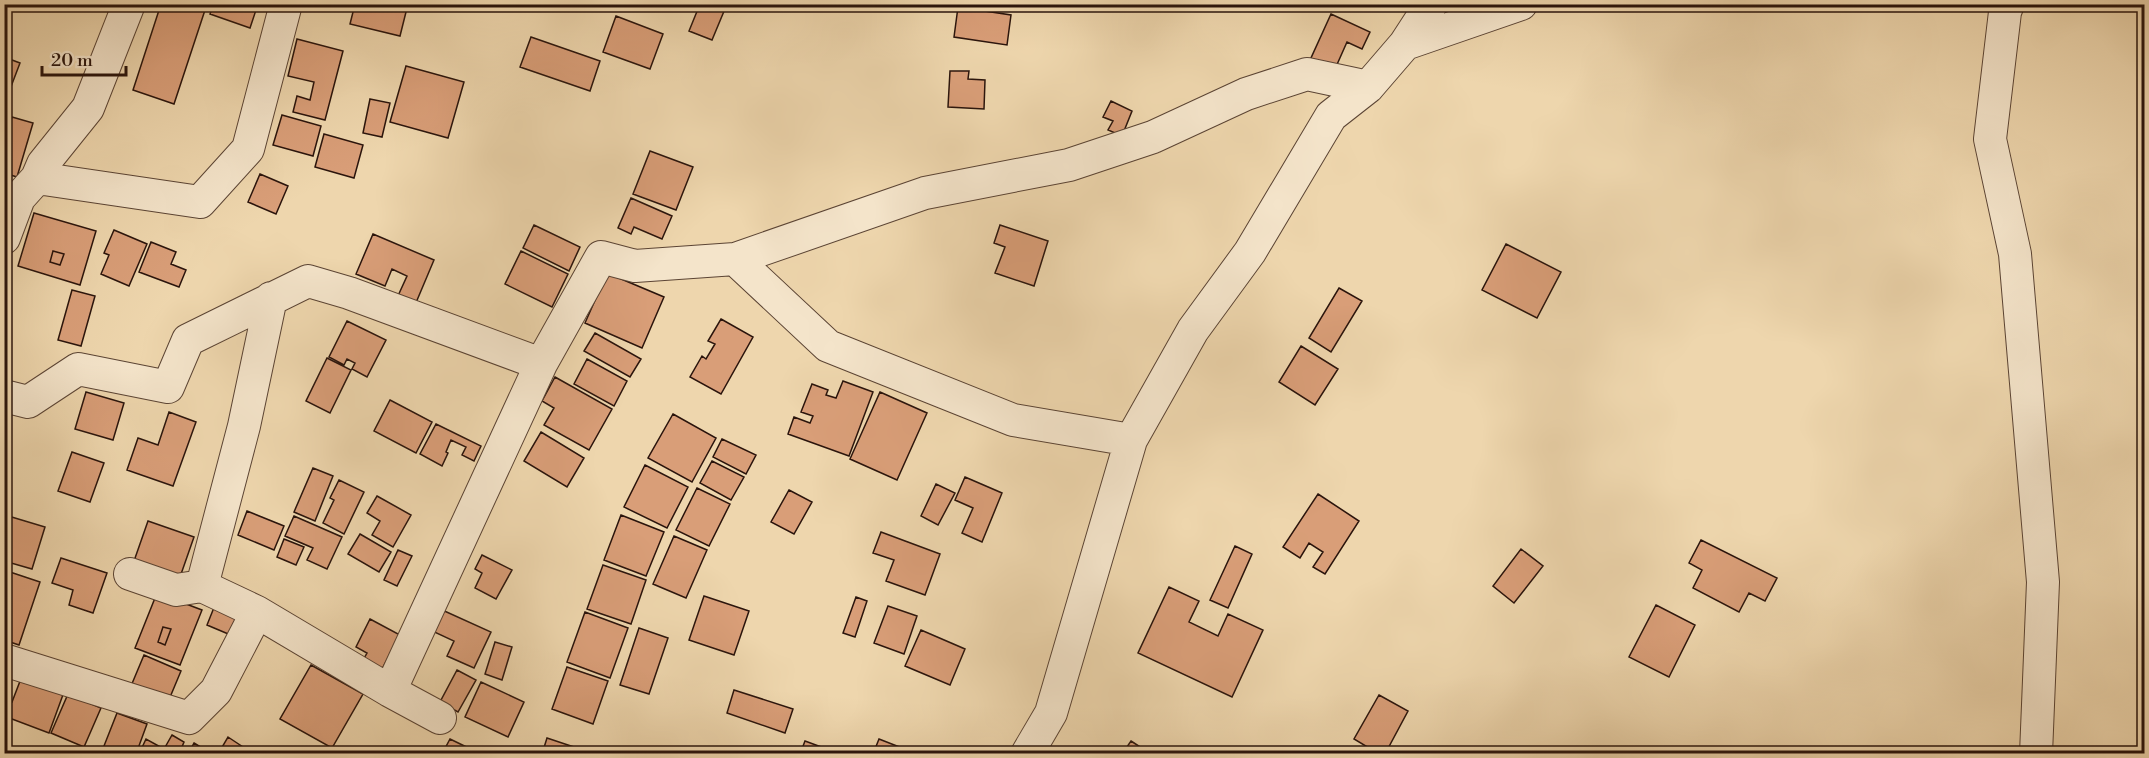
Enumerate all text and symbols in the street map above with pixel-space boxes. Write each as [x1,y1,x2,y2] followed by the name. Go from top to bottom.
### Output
[42,39,126,77] scale bar
[51,49,93,72] text: 20 m

